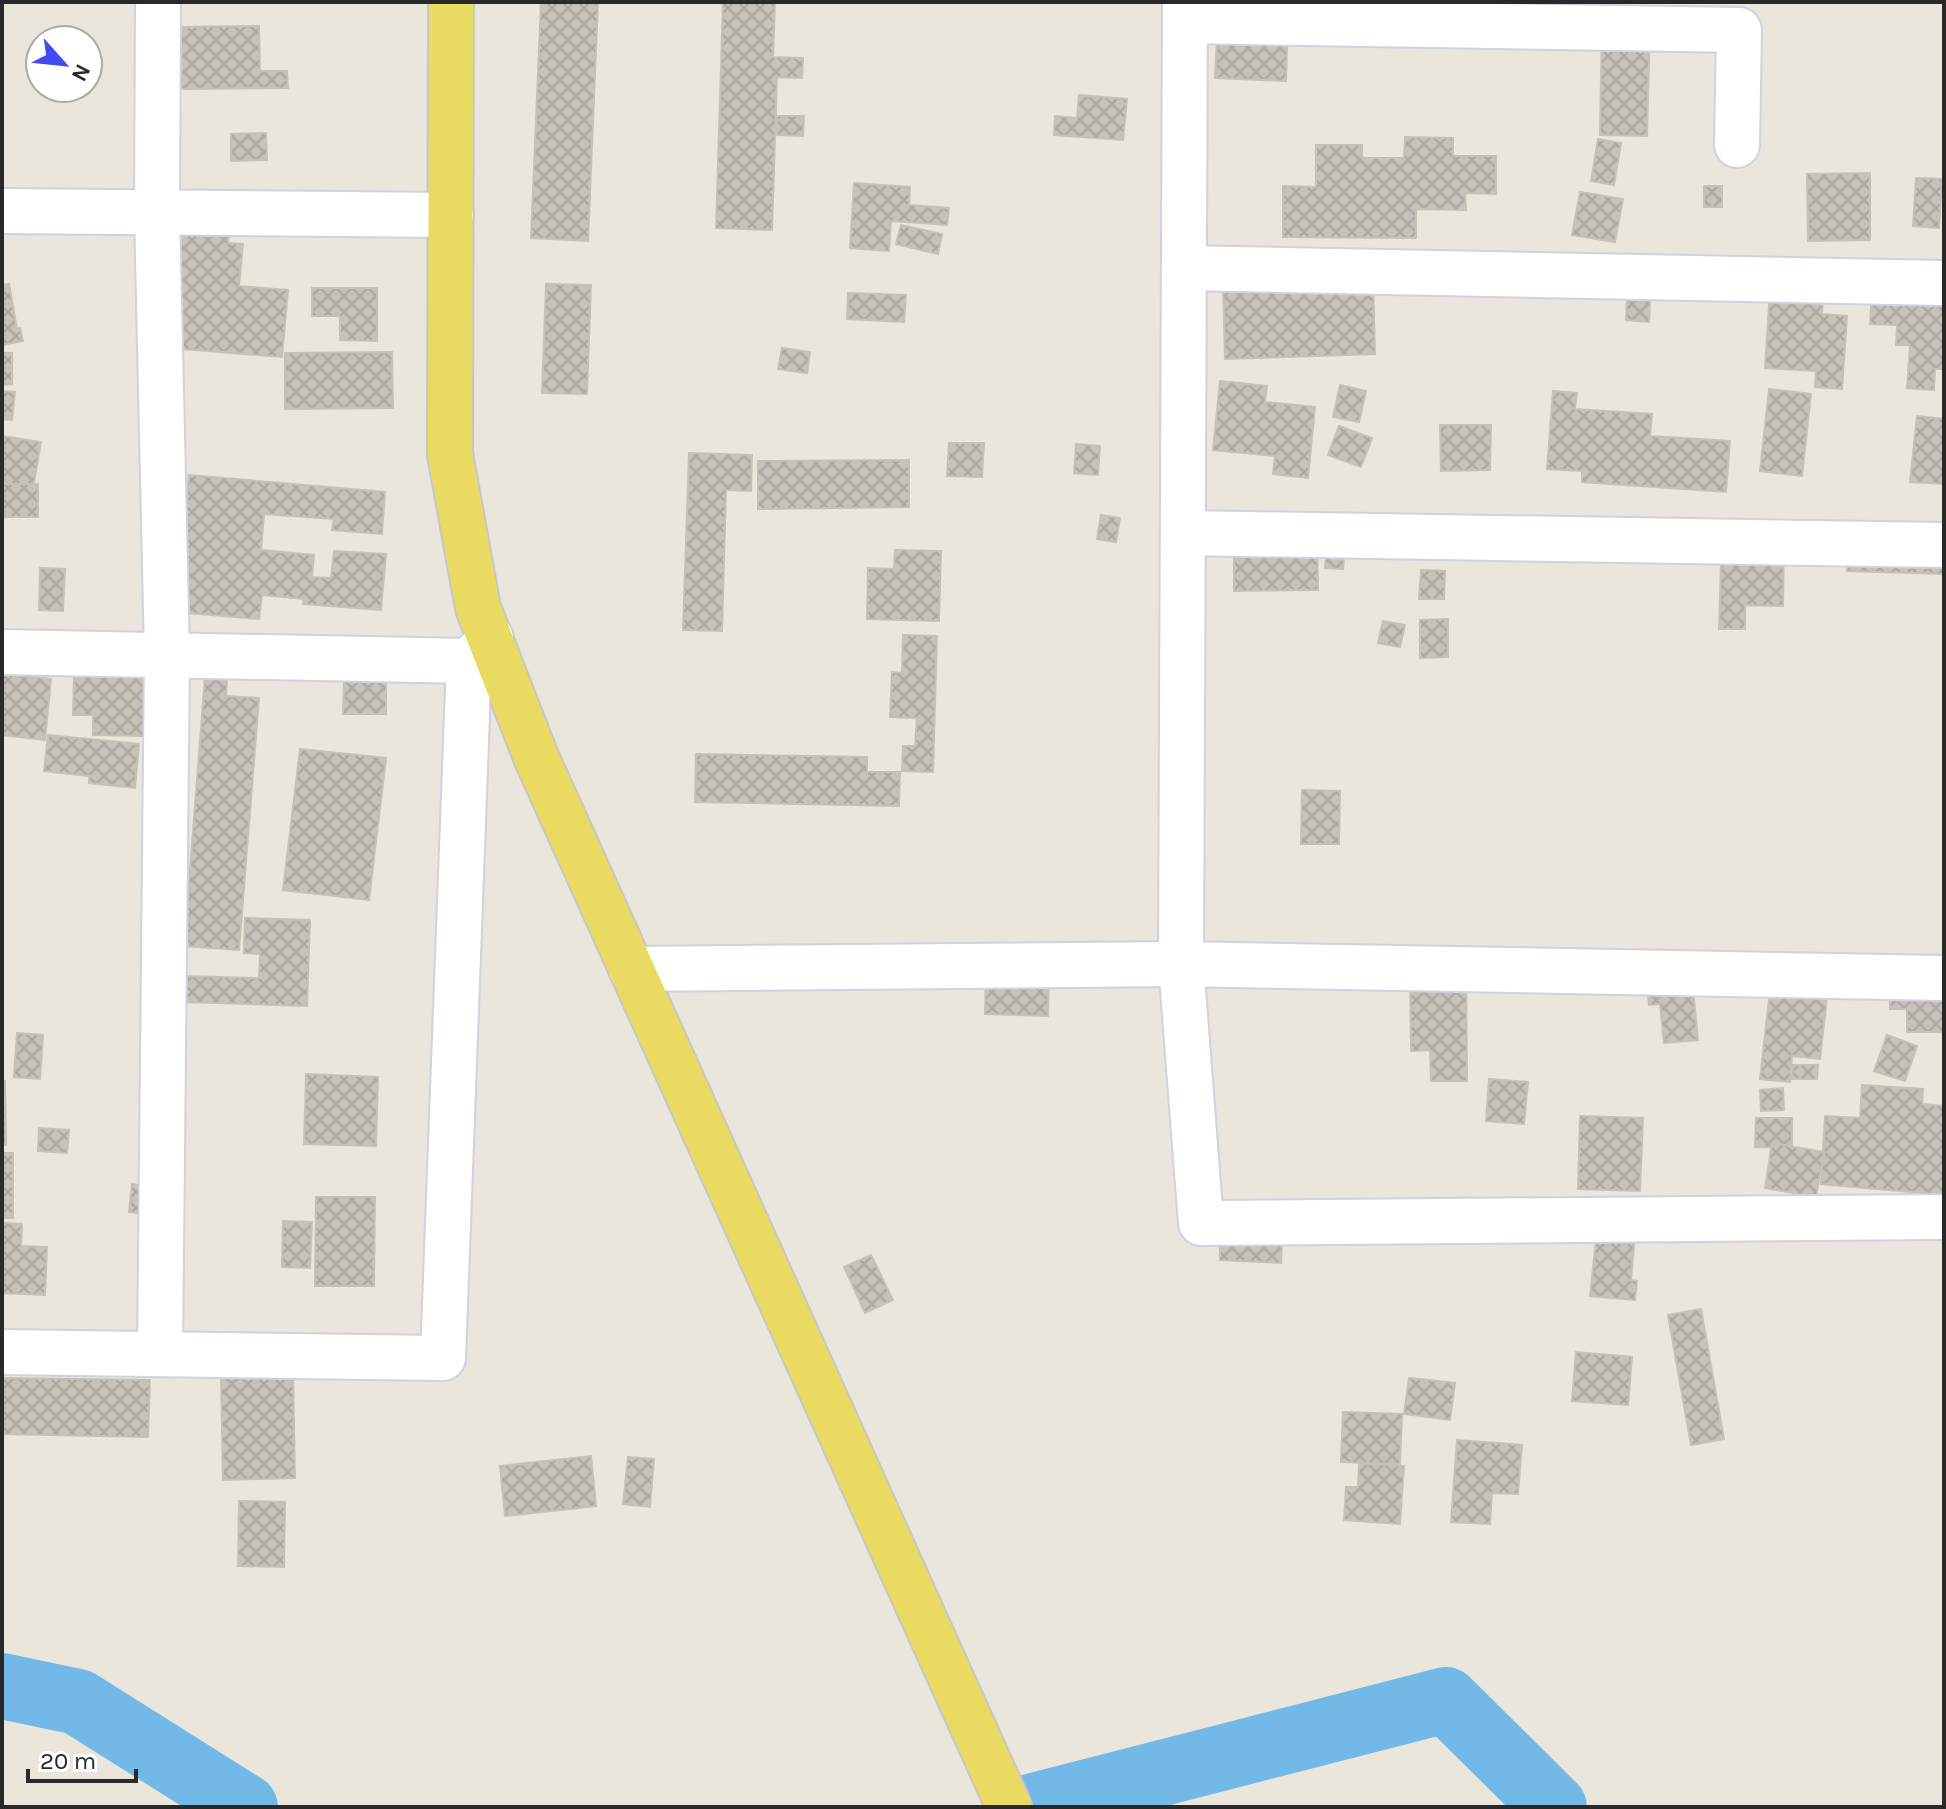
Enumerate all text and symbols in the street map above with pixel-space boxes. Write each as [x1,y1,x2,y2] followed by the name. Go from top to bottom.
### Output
[24,24,104,104] north arrow
[66,60,96,86] text: N
[28,1733,136,1783] scale bar
[40,1747,96,1775] text: 20 m

